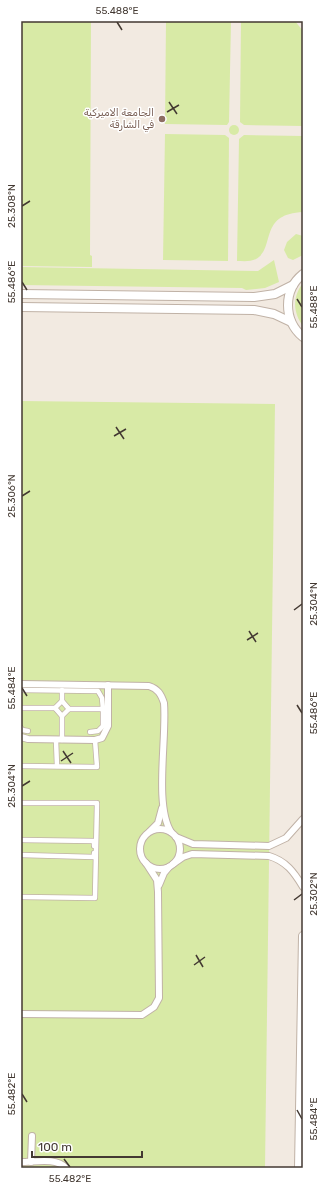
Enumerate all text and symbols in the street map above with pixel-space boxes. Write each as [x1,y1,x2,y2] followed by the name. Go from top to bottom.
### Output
[95,5,139,17] text: 55.488°E
[84,107,154,133] place label: الجامعة الاميركية في الشارقة
[157,114,167,124] marker: الجامعة الاميركية في الشارقة
[6,184,18,228] text: 25.308°N
[6,261,18,303] text: 55.486°E
[308,285,320,329] text: 55.488°E
[6,474,18,518] text: 25.306°N
[308,582,320,626] text: 25.304°N
[6,667,18,709] text: 55.484°E
[308,692,320,734] text: 55.486°E
[6,764,18,808] text: 25.304°N
[308,872,320,916] text: 25.302°N
[6,1073,18,1115] text: 55.482°E
[308,1098,320,1140] text: 55.484°E
[32,1133,142,1159] scale bar
[38,1140,72,1154] text: 100 m
[49,1173,91,1185] text: 55.482°E

